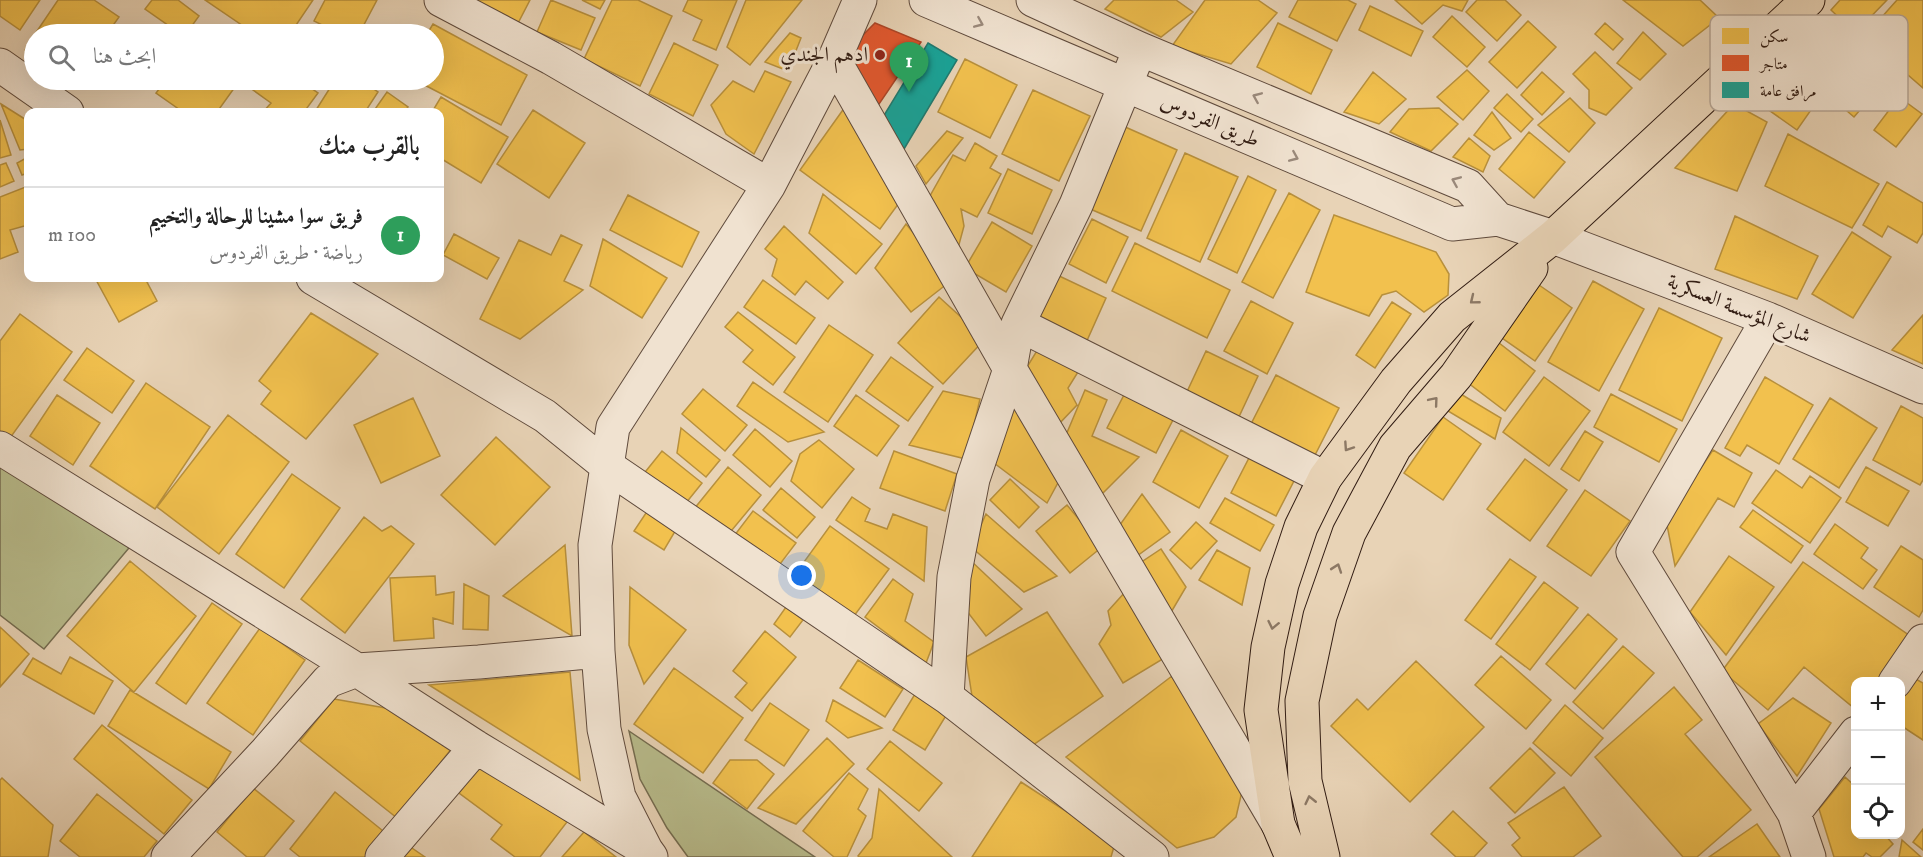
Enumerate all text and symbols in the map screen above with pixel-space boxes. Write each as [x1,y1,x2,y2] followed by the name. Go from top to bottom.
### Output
[1710,15,1908,111] legend
[973,16,984,28] one-way arrow
[24,24,444,90] search box
[1760,27,1788,48] text: سكن
[45,41,78,74] icon: search
[780,42,868,74] place label: ادهم الجندي
[890,42,928,92] pin: 1
[93,43,156,70] text: ابحث هنا
[873,48,887,62] marker: ادهم الجندي
[1758,54,1788,74] text: متاجر
[1760,81,1817,102] text: مرافق عامة
[1157,89,1263,153] street label: طريق الفردوس
[1252,92,1263,104] one-way arrow
[318,130,420,163] text: بالقرب منك
[1288,150,1299,162] one-way arrow
[1451,176,1462,188] one-way arrow
[148,203,363,230] text: فريق سوا مشينا للرحالة والتخييم
[48,223,96,248] text: 100 m
[397,223,404,248] text: 1
[209,241,363,266] text: رياضة · طريق الفردوس
[1662,268,1815,353] street label: شارع المؤسسة العسكرية
[1470,292,1481,303] one-way arrow
[1427,397,1438,408] one-way arrow
[1344,440,1355,451] one-way arrow
[787,561,816,590] your location
[1329,563,1342,574] one-way arrow
[1267,620,1280,630] one-way arrow
[1851,677,1905,839] map controls
[1851,677,1905,731] button: +
[1851,731,1905,785] button: −
[1851,785,1905,839] button: locate
[1304,795,1317,805] one-way arrow

